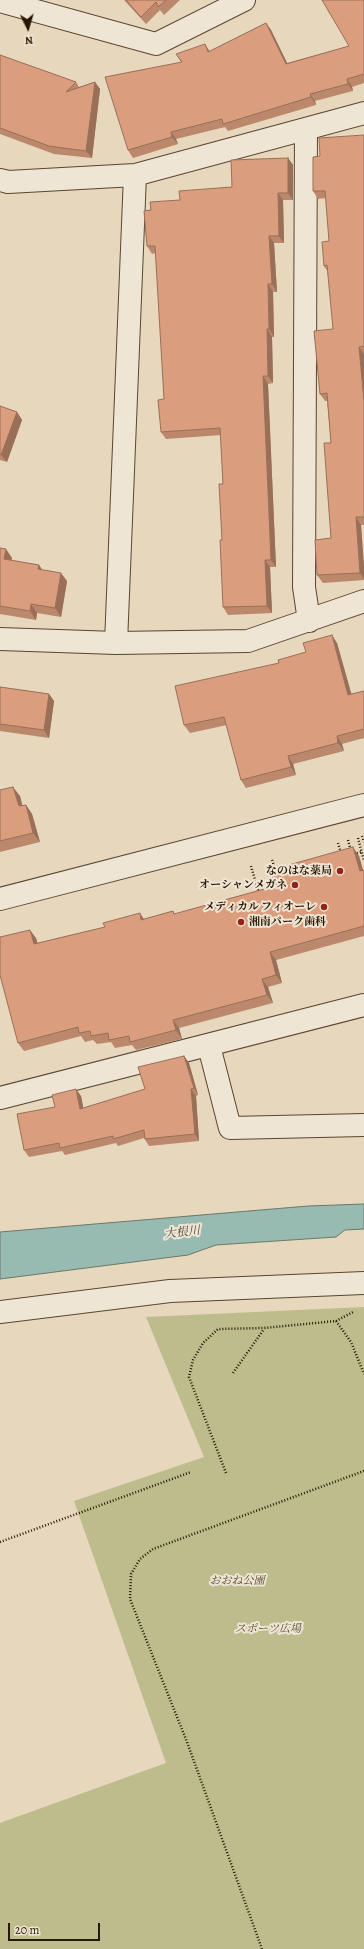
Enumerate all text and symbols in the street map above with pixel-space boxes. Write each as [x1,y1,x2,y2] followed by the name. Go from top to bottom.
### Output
[8,8,48,48] north arrow
[24,33,34,48] text: N
[266,864,332,878] place label: なのはな薬局
[335,866,345,876] marker: なのはな薬局
[199,878,287,892] place label: オーシャンメガネ
[290,880,300,890] marker: オーシャンメガネ
[204,900,316,914] place label: メディカル フィオーレ
[319,902,329,912] marker: メディカル フィオーレ
[249,915,326,929] place label: 湘南パーク歯科
[236,917,246,927] marker: 湘南パーク歯科
[163,1224,201,1242] water label: 大根川
[210,1574,264,1588] park label: おおね公園
[235,1622,301,1636] park label: スポーツ広場
[10,1915,102,1941] scale bar
[15,1922,39,1938] text: 20 m

